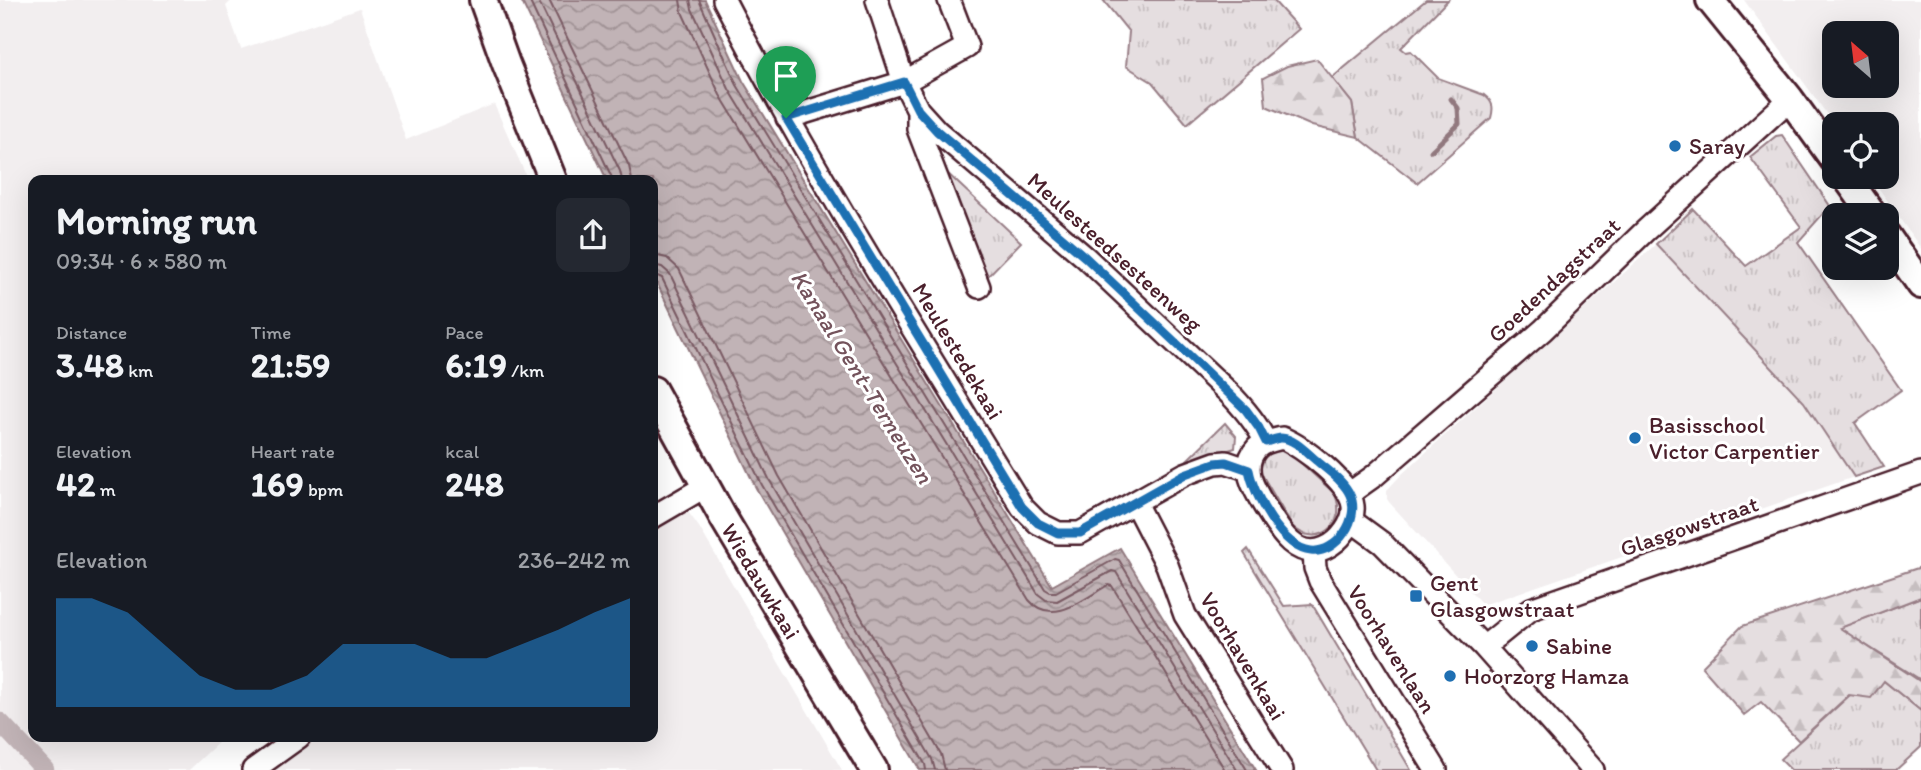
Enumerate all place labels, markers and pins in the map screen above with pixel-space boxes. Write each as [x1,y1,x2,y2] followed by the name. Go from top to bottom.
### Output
[756,46,816,118] pin
[1689,132,1745,160] place label: Saray
[1667,138,1683,154] marker: Saray
[1649,411,1820,465] place label: Basisschool Victor Carpentier
[1627,430,1643,446] marker: Basisschool Victor Carpentier
[1430,569,1575,623] place label: Gent Glasgowstraat
[1408,588,1424,604] marker: Gent Glasgowstraat
[1546,632,1612,660] place label: Sabine
[1524,638,1540,654] marker: Sabine
[1464,662,1629,690] place label: Hoorzorg Hamza
[1442,668,1458,684] marker: Hoorzorg Hamza

